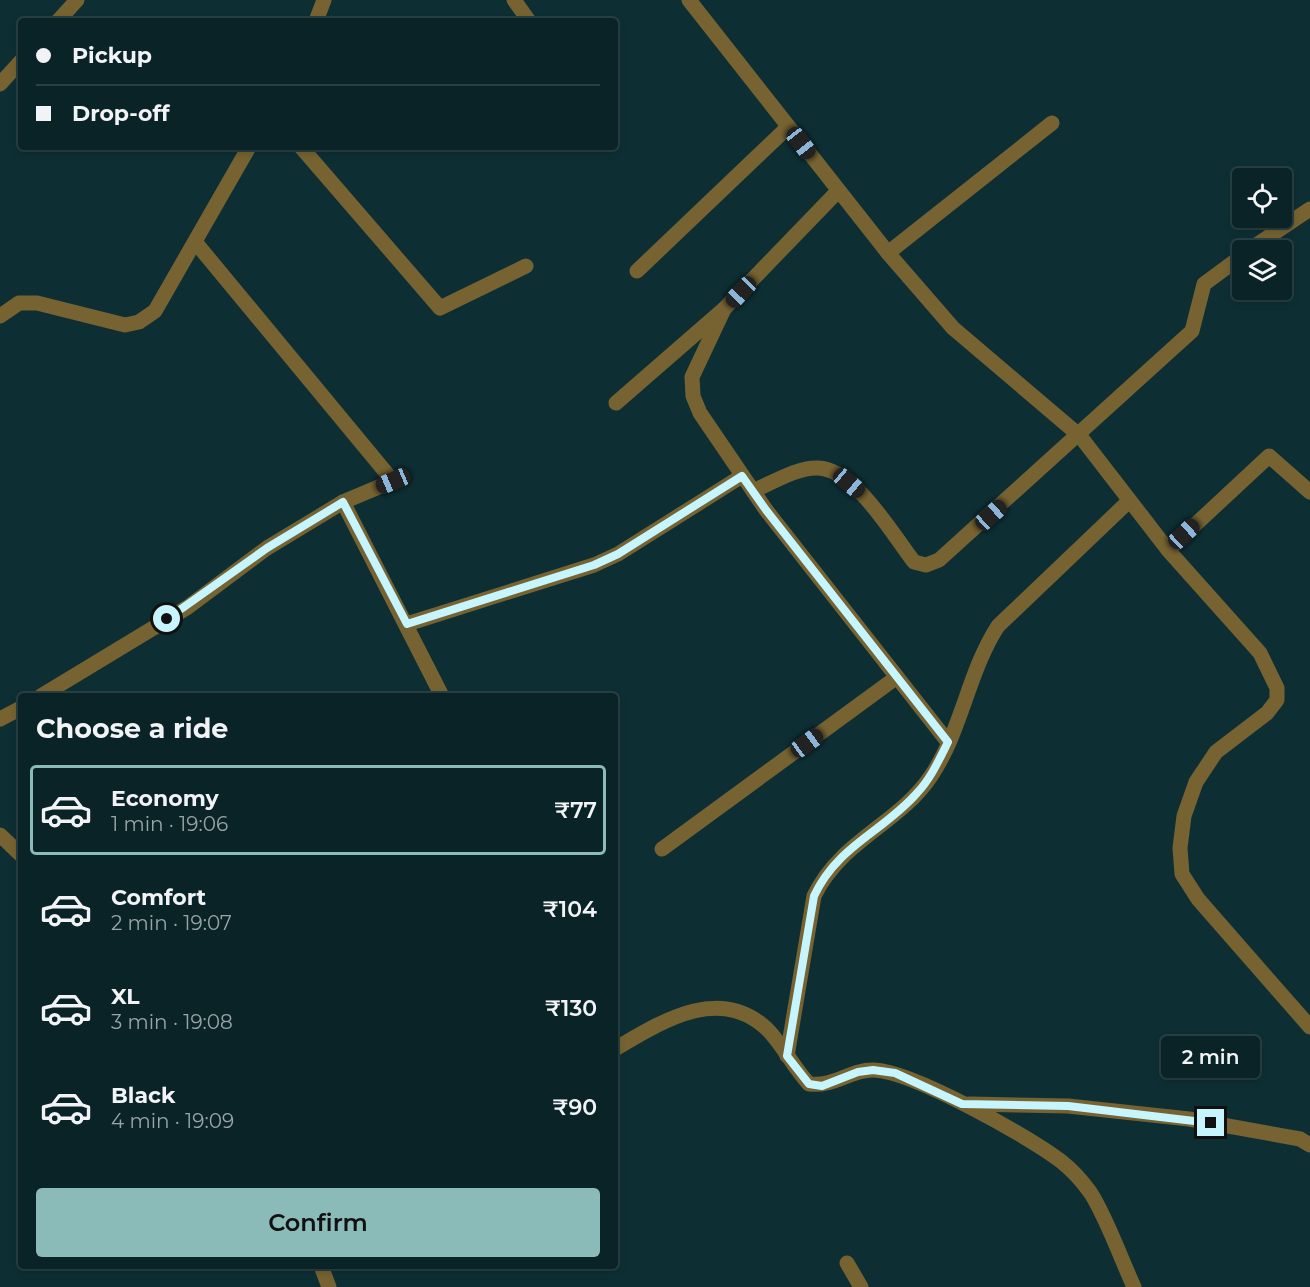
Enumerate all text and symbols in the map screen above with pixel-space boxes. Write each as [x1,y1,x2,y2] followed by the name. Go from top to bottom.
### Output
[72,42,152,69] text: Pickup
[72,100,170,127] text: Drop-off
[783,123,819,163] car
[1232,168,1292,300] map controls
[1232,168,1292,228] button: locate
[1232,240,1292,300] button: layers
[722,273,760,311] car
[829,465,869,501] car
[373,466,413,496] car
[972,496,1010,534] car
[1165,515,1203,553] car
[153,605,180,632] route start
[36,712,228,745] text: Choose a ride
[787,725,827,761] car
[39,783,93,837] icon: car
[111,785,219,812] text: Economy
[554,797,597,824] text: ₹77
[111,812,228,836] text: 1 min · 19:06
[39,882,93,936] icon: car
[111,884,206,911] text: Comfort
[543,896,597,923] text: ₹104
[111,911,232,935] text: 2 min · 19:07
[39,981,93,1035] icon: car
[111,983,140,1010] text: XL
[545,995,597,1022] text: ₹130
[111,1010,233,1034] text: 3 min · 19:08
[1162,1036,1260,1078] callout: 2 min
[1182,1045,1239,1069] text: 2 min
[39,1080,93,1134] icon: car
[111,1082,175,1109] text: Black
[553,1094,597,1121] text: ₹90
[111,1109,234,1133] text: 4 min · 19:09
[1197,1109,1224,1136] route end
[36,1188,600,1257] button: Confirm

